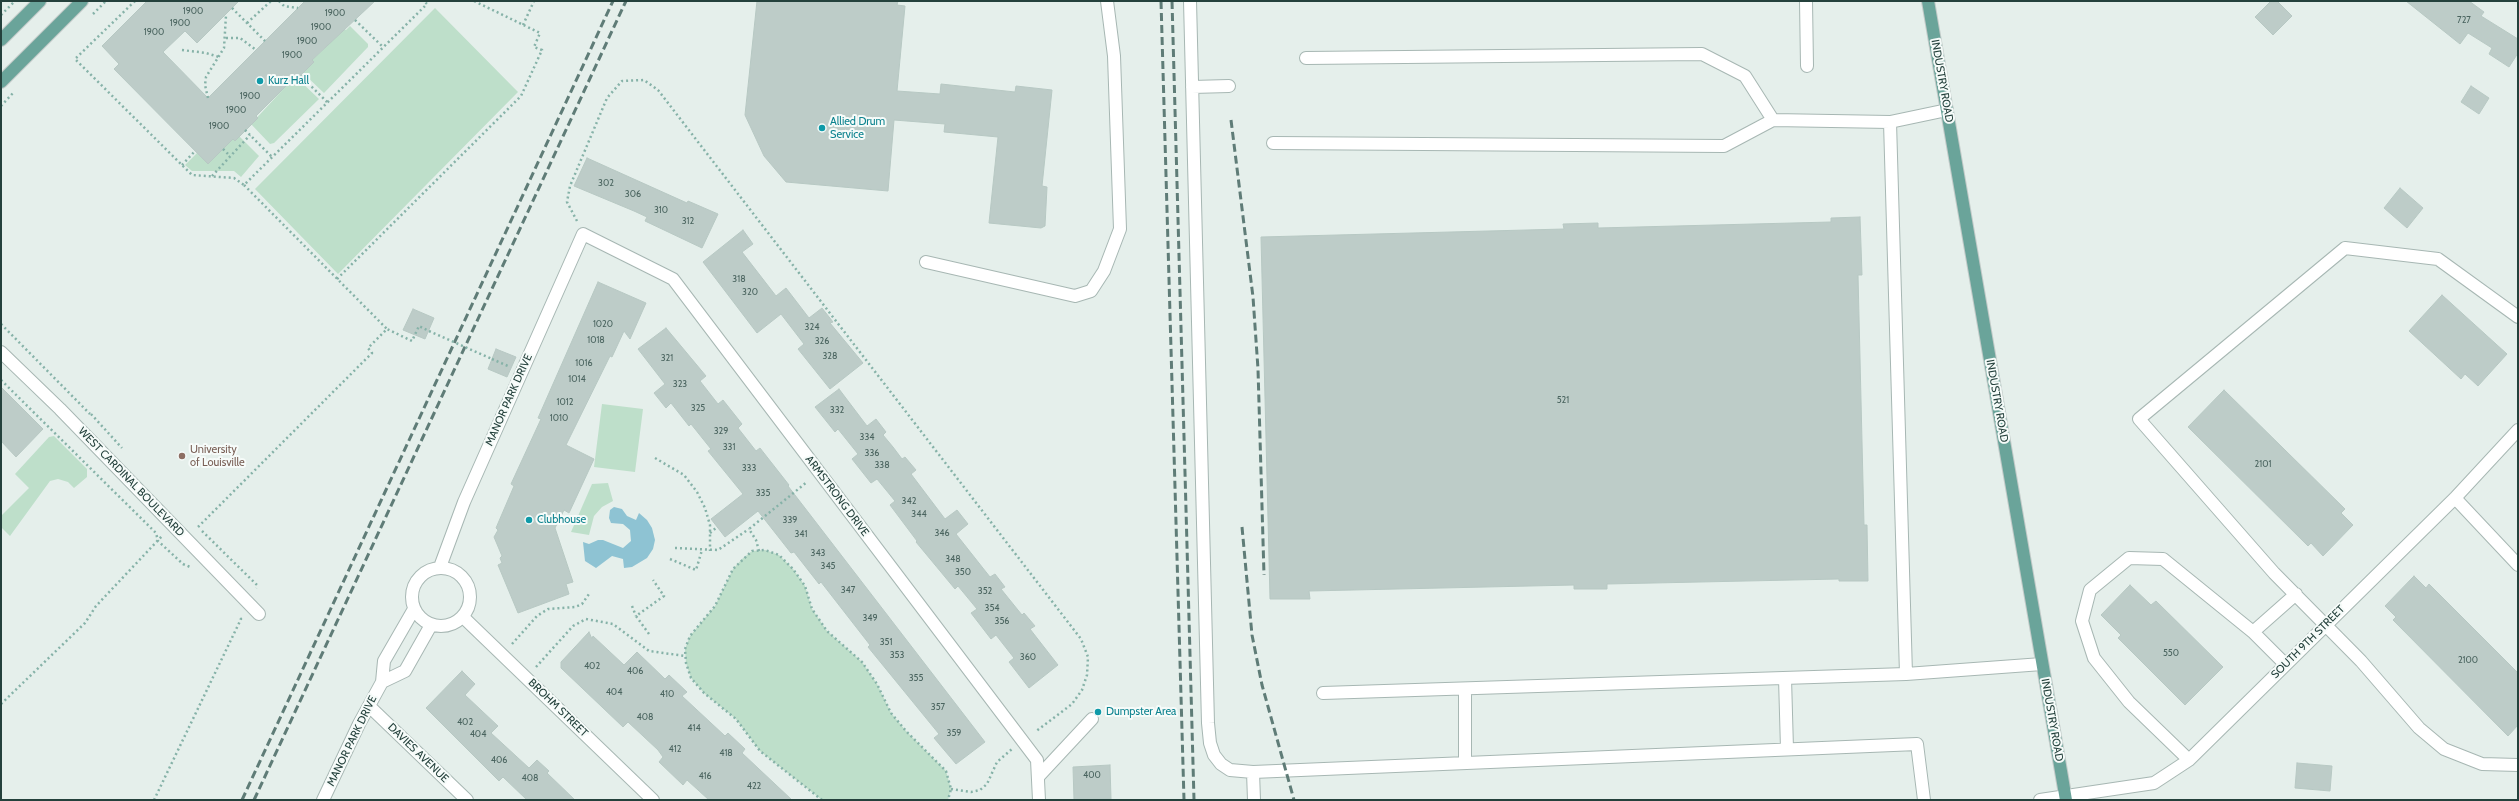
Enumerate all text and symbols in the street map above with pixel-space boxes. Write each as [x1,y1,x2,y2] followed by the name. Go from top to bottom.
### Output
[183,6,203,16] house number: 1900
[325,8,345,18] house number: 1900
[2457,15,2471,25] house number: 727
[170,18,190,28] house number: 1900
[311,22,331,32] house number: 1900
[144,27,164,37] house number: 1900
[297,36,317,46] house number: 1900
[1928,39,1956,123] street label: INDUSTRY ROAD
[282,50,302,60] house number: 1900
[268,74,309,88] place label: Kurz Hall
[255,76,265,86] marker: Kurz Hall
[240,91,260,101] house number: 1900
[226,105,246,115] house number: 1900
[830,115,885,141] place label: Allied Drum Service
[209,121,229,131] house number: 1900
[817,123,827,133] marker: Allied Drum Service
[598,178,614,188] house number: 302
[625,189,641,199] house number: 306
[654,205,668,215] house number: 310
[682,216,694,226] house number: 312
[732,274,746,284] house number: 318
[742,287,758,297] house number: 320
[593,319,613,329] house number: 1020
[805,322,819,332] house number: 324
[587,335,605,345] house number: 1018
[815,336,829,346] house number: 326
[822,351,838,361] house number: 328
[483,352,535,448] street label: MANOR PARK DRIVE
[661,353,673,363] house number: 321
[575,358,593,368] house number: 1016
[1983,359,2011,443] street label: INDUSTRY ROAD
[568,374,586,384] house number: 1014
[673,379,687,389] house number: 323
[1557,395,1569,405] house number: 521
[557,397,573,407] house number: 1012
[691,403,705,413] house number: 325
[830,405,844,415] house number: 332
[550,413,568,423] house number: 1010
[75,425,187,539] street label: WEST CARDINAL BOULEVARD
[714,426,728,436] house number: 329
[860,432,874,442] house number: 334
[723,442,735,452] house number: 331
[190,443,245,469] place label: University of Louisville
[865,448,879,458] house number: 336
[177,451,187,461] marker: University of Louisville
[802,453,872,539] street label: ARMSTRONG DRIVE
[2255,459,2271,469] house number: 2101
[874,460,890,470] house number: 338
[742,463,756,473] house number: 333
[756,488,770,498] house number: 335
[902,496,916,506] house number: 342
[911,509,927,519] house number: 344
[537,513,586,527] place label: Clubhouse
[524,515,534,525] marker: Clubhouse
[783,515,797,525] house number: 339
[934,528,950,538] house number: 346
[794,529,808,539] house number: 341
[811,548,825,558] house number: 343
[945,554,961,564] house number: 348
[821,561,835,571] house number: 345
[955,567,971,577] house number: 350
[841,585,855,595] house number: 347
[978,586,992,596] house number: 352
[985,603,999,613] house number: 354
[2269,603,2347,681] street label: SOUTH 9TH STREET
[862,613,878,623] house number: 349
[995,616,1009,626] house number: 356
[880,637,892,647] house number: 351
[2163,648,2179,658] house number: 550
[890,650,904,660] house number: 353
[1020,652,1036,662] house number: 360
[2458,655,2478,665] house number: 2100
[584,661,600,671] house number: 402
[627,666,643,676] house number: 406
[909,673,923,683] house number: 355
[525,676,591,740] street label: BROHM STREET
[2038,678,2066,762] street label: INDUSTRY ROAD
[606,687,622,697] house number: 404
[660,689,674,699] house number: 410
[324,694,380,788] street label: MANOR PARK DRIVE
[931,702,945,712] house number: 357
[1106,705,1176,719] place label: Dumpster Area
[1093,707,1103,717] marker: Dumpster Area
[637,712,653,722] house number: 408
[457,717,473,727] house number: 402
[385,721,451,785] street label: DAVIES AVENUE
[687,723,701,733] house number: 414
[947,728,961,738] house number: 359
[470,729,486,739] house number: 404
[669,744,681,754] house number: 412
[719,748,733,758] house number: 418
[491,755,507,765] house number: 406
[1083,770,1101,780] house number: 400
[698,771,712,781] house number: 416
[522,773,538,783] house number: 408
[747,781,761,791] house number: 422

